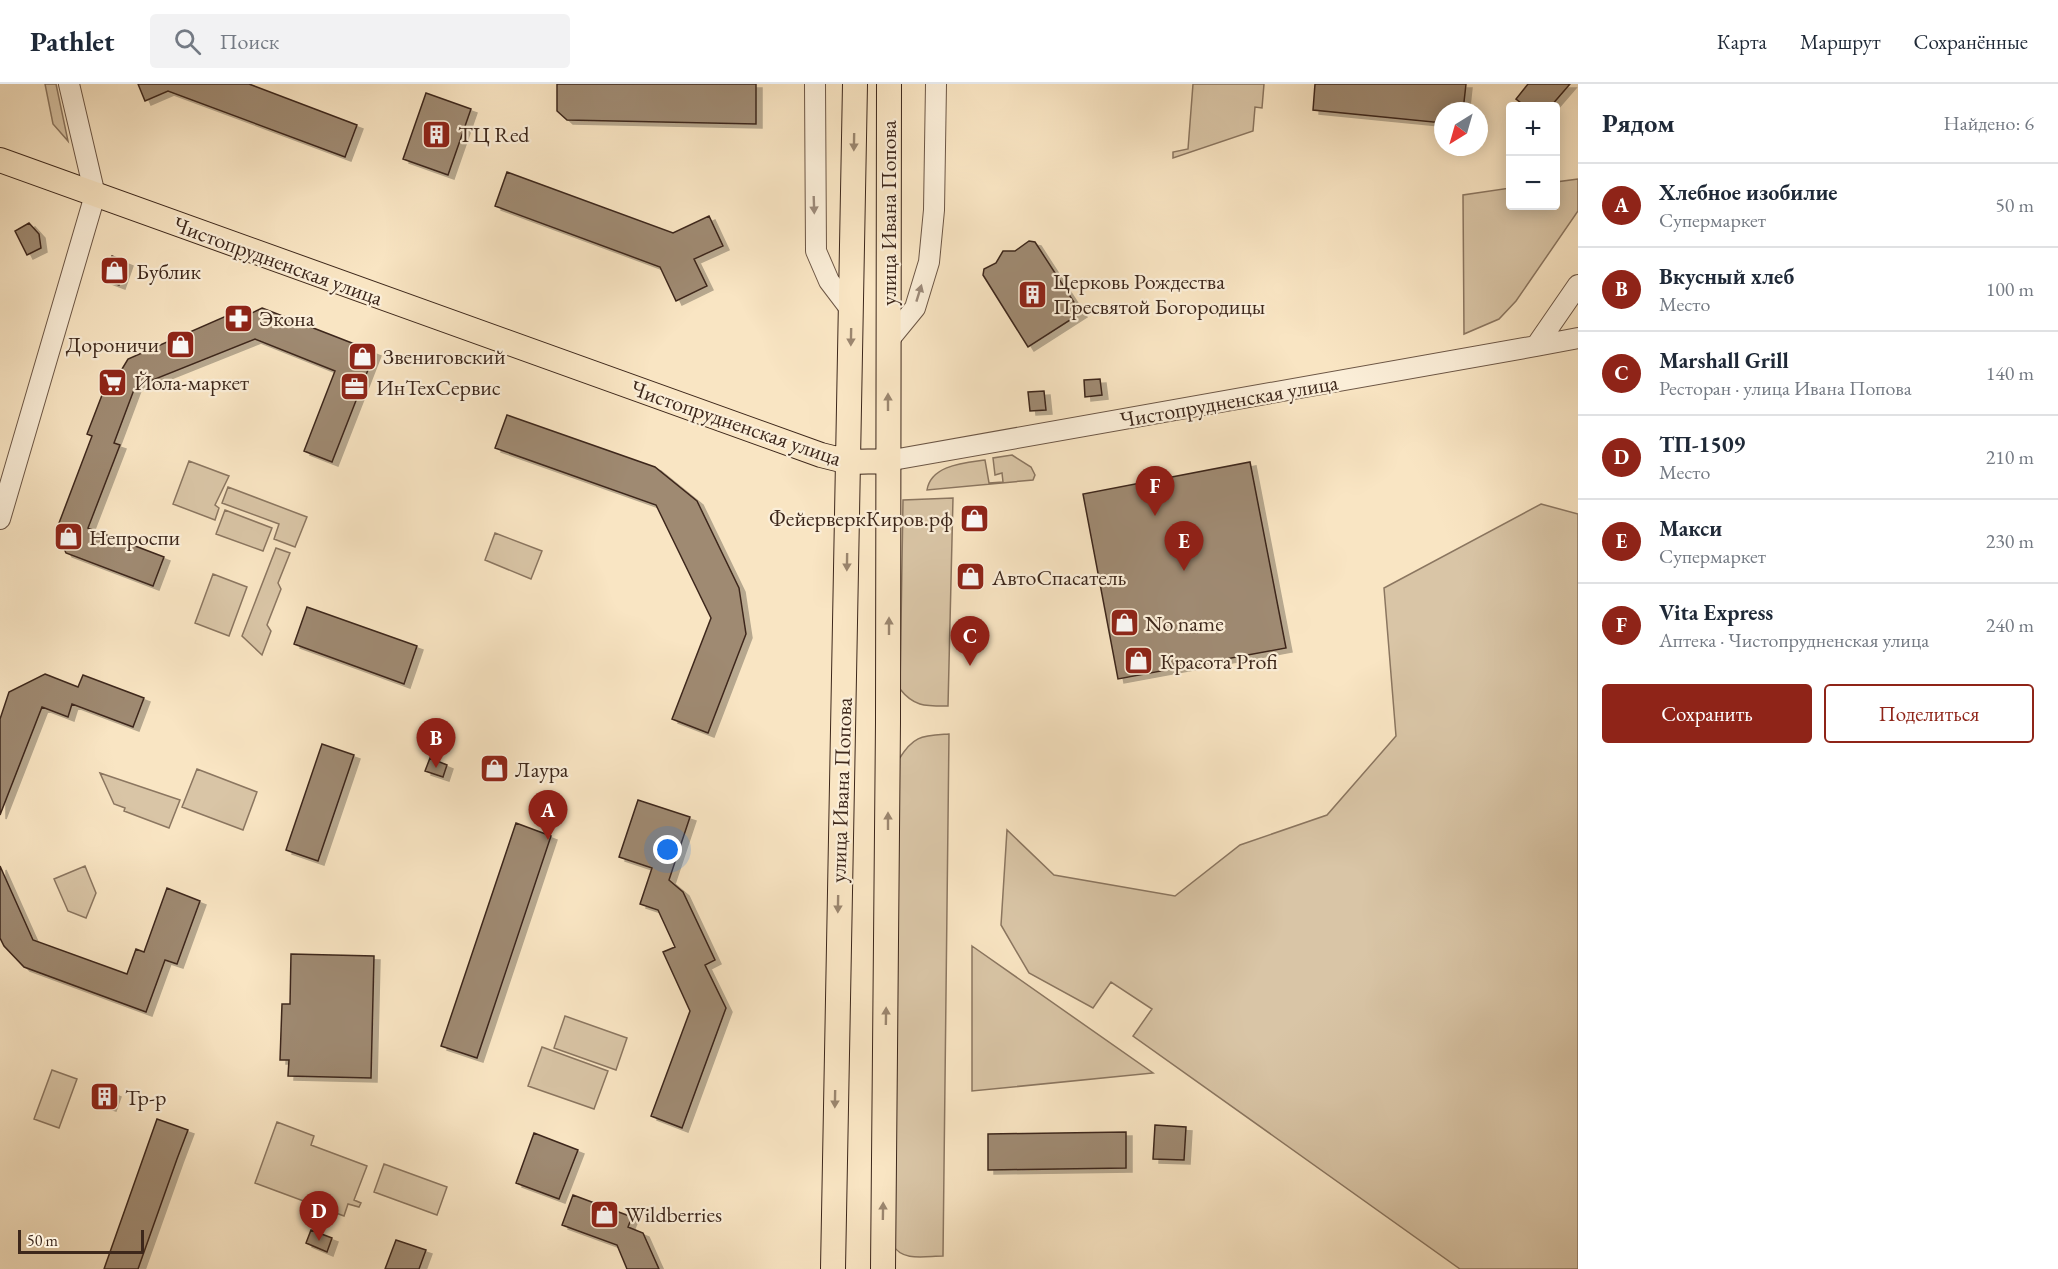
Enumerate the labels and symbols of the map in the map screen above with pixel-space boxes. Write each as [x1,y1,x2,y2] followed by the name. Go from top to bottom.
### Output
[1434,102,1488,156] north arrow
[421,118,453,150] building icon: ТЦ Red
[458,120,530,149] place label: ТЦ Red
[874,120,903,306] street label: улица Ивана Попова
[849,133,859,152] one-way arrow
[810,196,819,215] one-way arrow
[169,210,387,313] street label: Чистопрудненская улица
[99,255,131,287] shop icon: Бублик
[136,257,202,286] place label: Бублик
[1053,267,1265,321] place label: Церковь Рождества Пресвятой Богородицы
[1016,278,1048,310] building icon: Церковь Рождества Пресвятой Богородицы
[915,284,924,302] one-way arrow
[222,302,254,334] pharmacy icon: Экона
[259,304,315,333] place label: Экона
[164,328,196,360] shop icon: Дороничи
[846,328,856,347] one-way arrow
[66,330,159,359] place label: Дороничи
[346,340,378,372] shop icon: Звениговский
[383,342,506,371] place label: Звениговский
[97,366,129,398] supermarket icon: Йола-маркет
[1118,367,1341,434] street label: Чистопрудненская улица
[134,368,249,397] place label: Йола-маркет
[339,371,371,403] office icon: ИнТехСервис
[376,373,501,402] place label: ИнТехСервис
[627,373,845,473] street label: Чистопрудненская улица
[883,393,893,412] one-way arrow
[1136,466,1174,516] pin: F
[958,502,990,534] shop icon: ФейерверкКиров.рф
[769,504,953,533] place label: ФейерверкКиров.рф
[52,521,84,553] shop icon: Непроспи
[1164,522,1204,571] pin: E
[89,523,180,552] place label: Непроспи
[842,553,851,572] one-way arrow
[955,561,987,593] shop icon: АвтоСпасатель
[991,563,1127,592] place label: АвтоСпасатель
[1108,607,1140,639] shop icon: No name
[1145,609,1224,638] place label: No name
[884,616,894,635] one-way arrow
[950,616,990,666] pin: C
[1123,645,1155,677] shop icon: Красота Profi
[1160,647,1278,676] place label: Красота Profi
[823,697,859,883] street label: улица Ивана Попова
[416,718,456,768] pin: B
[478,753,510,785] shop icon: Лаура
[515,755,569,784] place label: Лаура
[528,790,568,840] pin: A
[883,811,893,830] one-way arrow
[653,835,682,864] your location
[833,894,843,913] one-way arrow
[881,1006,890,1025] one-way arrow
[88,1081,120,1113] building icon: Тр-р
[125,1083,166,1112] place label: Тр-р
[831,1089,840,1108] one-way arrow
[300,1192,338,1241] pin: D
[588,1198,620,1230] shop icon: Wildberries
[625,1200,722,1229] place label: Wildberries
[878,1201,888,1220] one-way arrow
[18,1227,144,1254] scale bar

